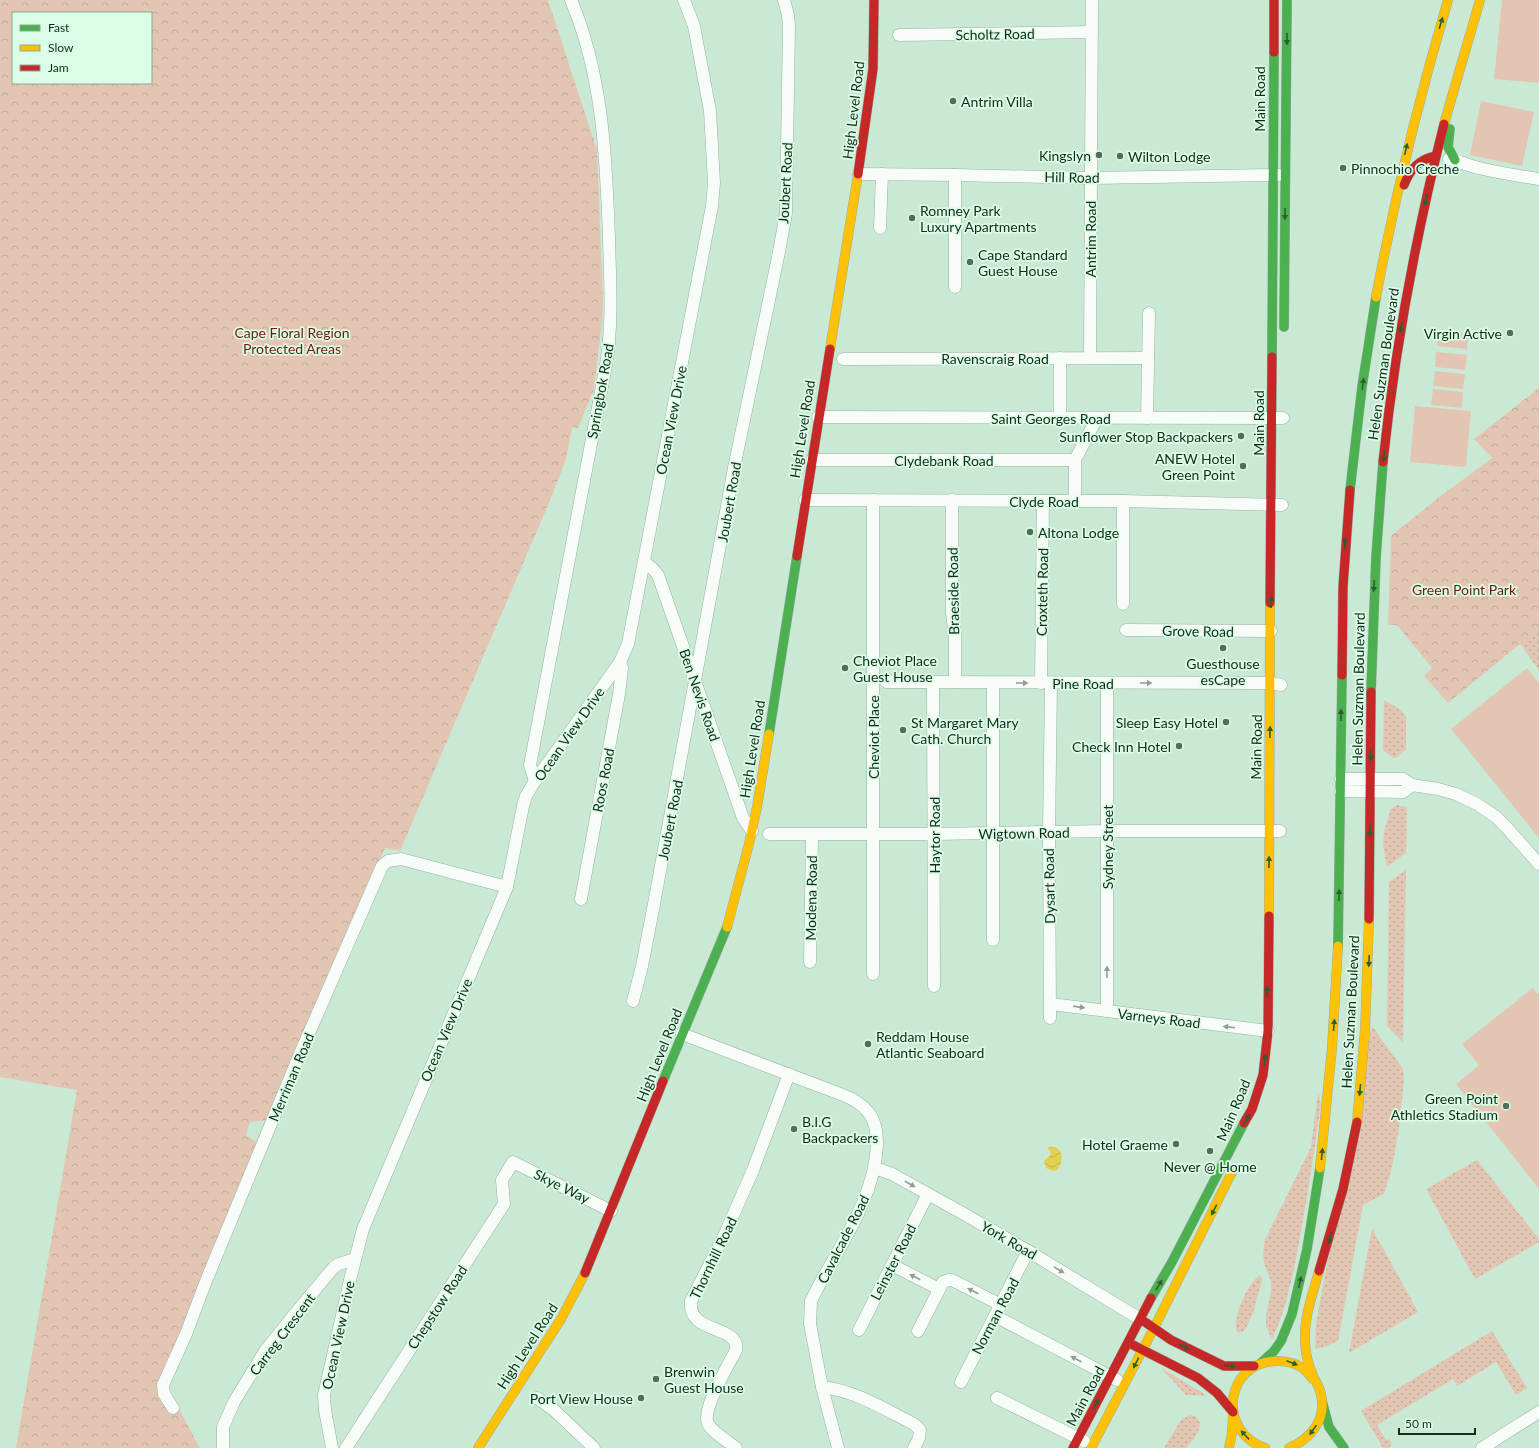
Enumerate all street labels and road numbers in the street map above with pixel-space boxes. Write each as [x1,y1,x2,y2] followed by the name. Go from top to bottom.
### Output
[955,25,1035,43] street label: Scholtz Road
[839,60,867,160] street label: High Level Road
[1251,66,1268,132] street label: Main Road
[774,142,796,224] street label: Joubert Road
[1044,168,1100,186] street label: Hill Road
[1082,201,1099,277] street label: Antrim Road
[1364,287,1402,441] street label: Helen Suzman Boulevard
[583,342,617,440] street label: Springbok Road
[941,350,1049,367] street label: Ravenscraig Road
[652,364,690,476] street label: Ocean View Drive
[786,379,818,479] street label: High Level Road
[1250,390,1267,456] street label: Main Road
[991,410,1111,427] street label: Saint Georges Road
[894,452,994,469] street label: Clydebank Road
[714,460,744,544] street label: Joubert Road
[1009,493,1079,510] street label: Clyde Road
[944,547,962,635] street label: Braeside Road
[1033,548,1051,636] street label: Croxteth Road
[1348,612,1368,766] street label: Helen Suzman Boulevard
[1162,622,1234,640] street label: Grove Road
[676,647,724,743] street label: Ben Nevis Road
[1052,675,1114,692] street label: Pine Road
[530,684,608,784] street label: Ocean View Drive
[865,695,882,779] street label: Cheviot Place
[736,699,768,799] street label: High Level Road
[1247,714,1265,780] street label: Main Road
[588,747,618,813] street label: Roos Road
[654,778,686,862] street label: Joubert Road
[926,797,943,873] street label: Haytor Road
[1099,805,1116,889] street label: Sydney Street
[978,824,1070,842] street label: Wigtown Road
[1040,848,1058,924] street label: Dysart Road
[802,855,820,941] street label: Modena Road
[1337,935,1363,1089] street label: Helen Suzman Boulevard
[417,976,475,1084] street label: Ocean View Drive
[1117,1004,1201,1032] street label: Varneys Road
[633,1006,685,1104] street label: High Level Road
[265,1030,317,1124] street label: Merriman Road
[1212,1077,1254,1143] street label: Main Road
[531,1165,593,1207] street label: Skye Way
[813,1192,873,1286] street label: Cavalcade Road
[686,1214,740,1302] street label: Thornhill Road
[978,1217,1040,1263] street label: York Road
[867,1221,919,1303] street label: Leinster Road
[404,1262,470,1352] street label: Chepstow Road
[968,1275,1022,1357] street label: Norman Road
[318,1279,358,1391] street label: Ocean View Drive
[246,1289,318,1379] street label: Carreg Crescent
[493,1300,561,1392] street label: High Level Road
[1062,1363,1108,1429] street label: Main Road

